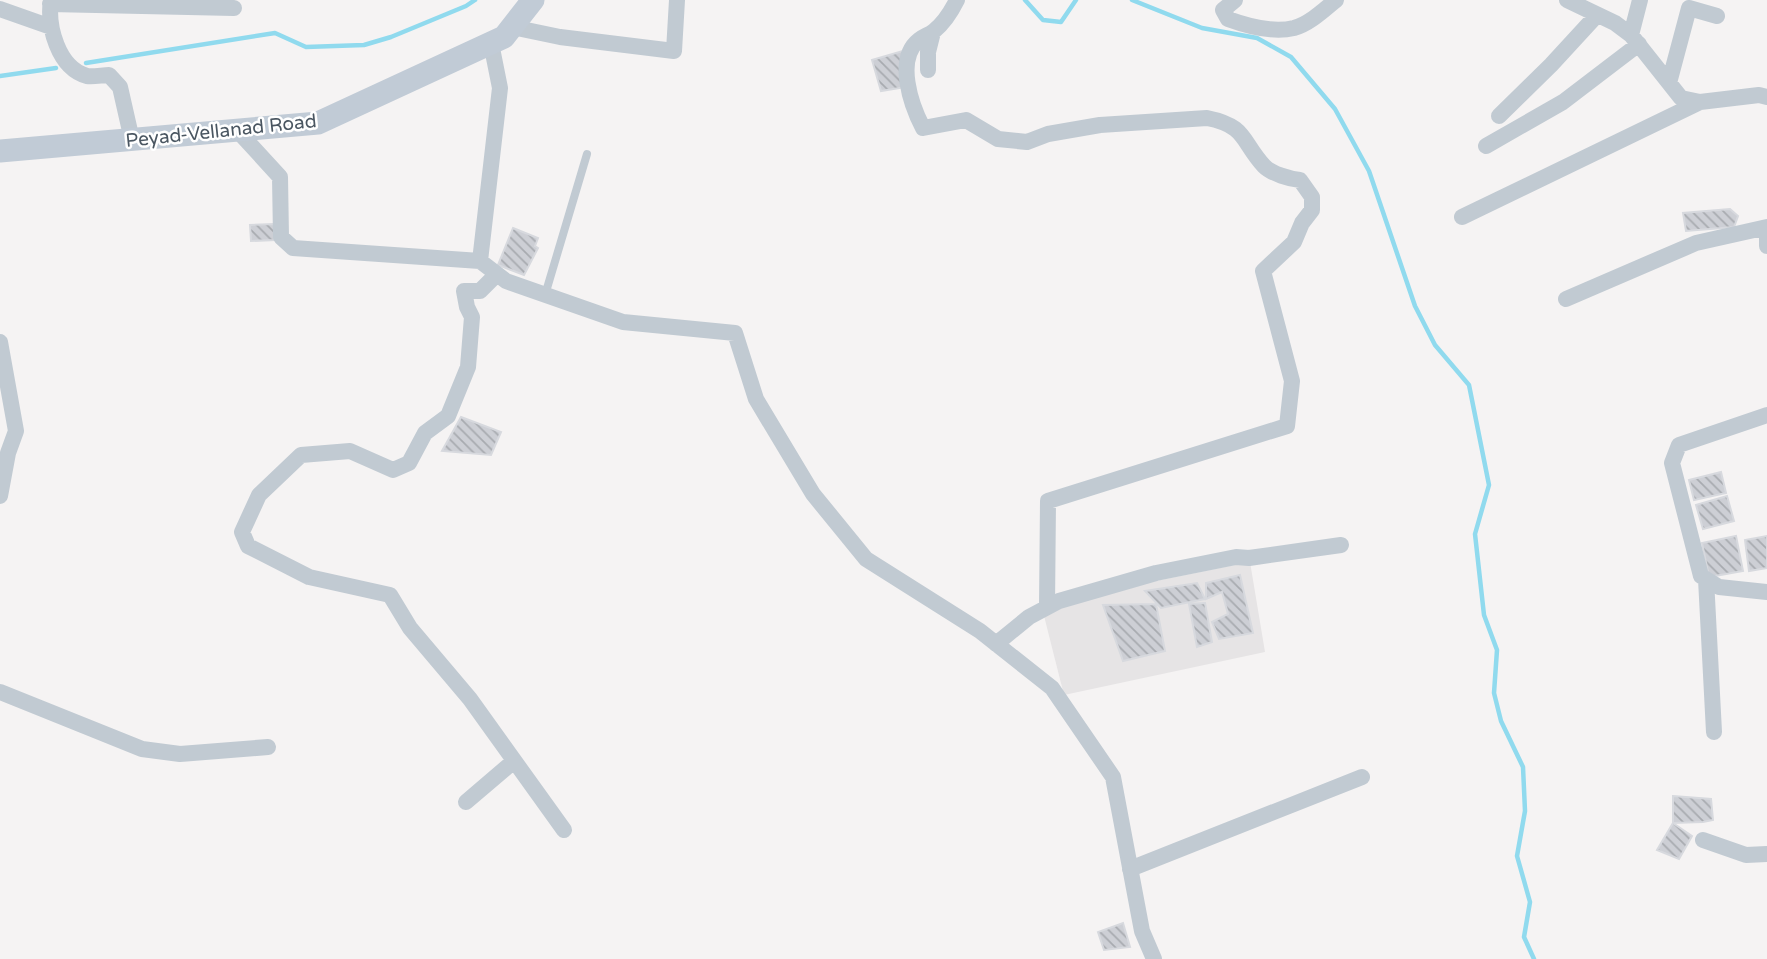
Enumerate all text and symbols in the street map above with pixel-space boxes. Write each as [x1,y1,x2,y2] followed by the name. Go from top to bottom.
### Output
[125,110,318,152] street label: Peyad-Vellanad Road

